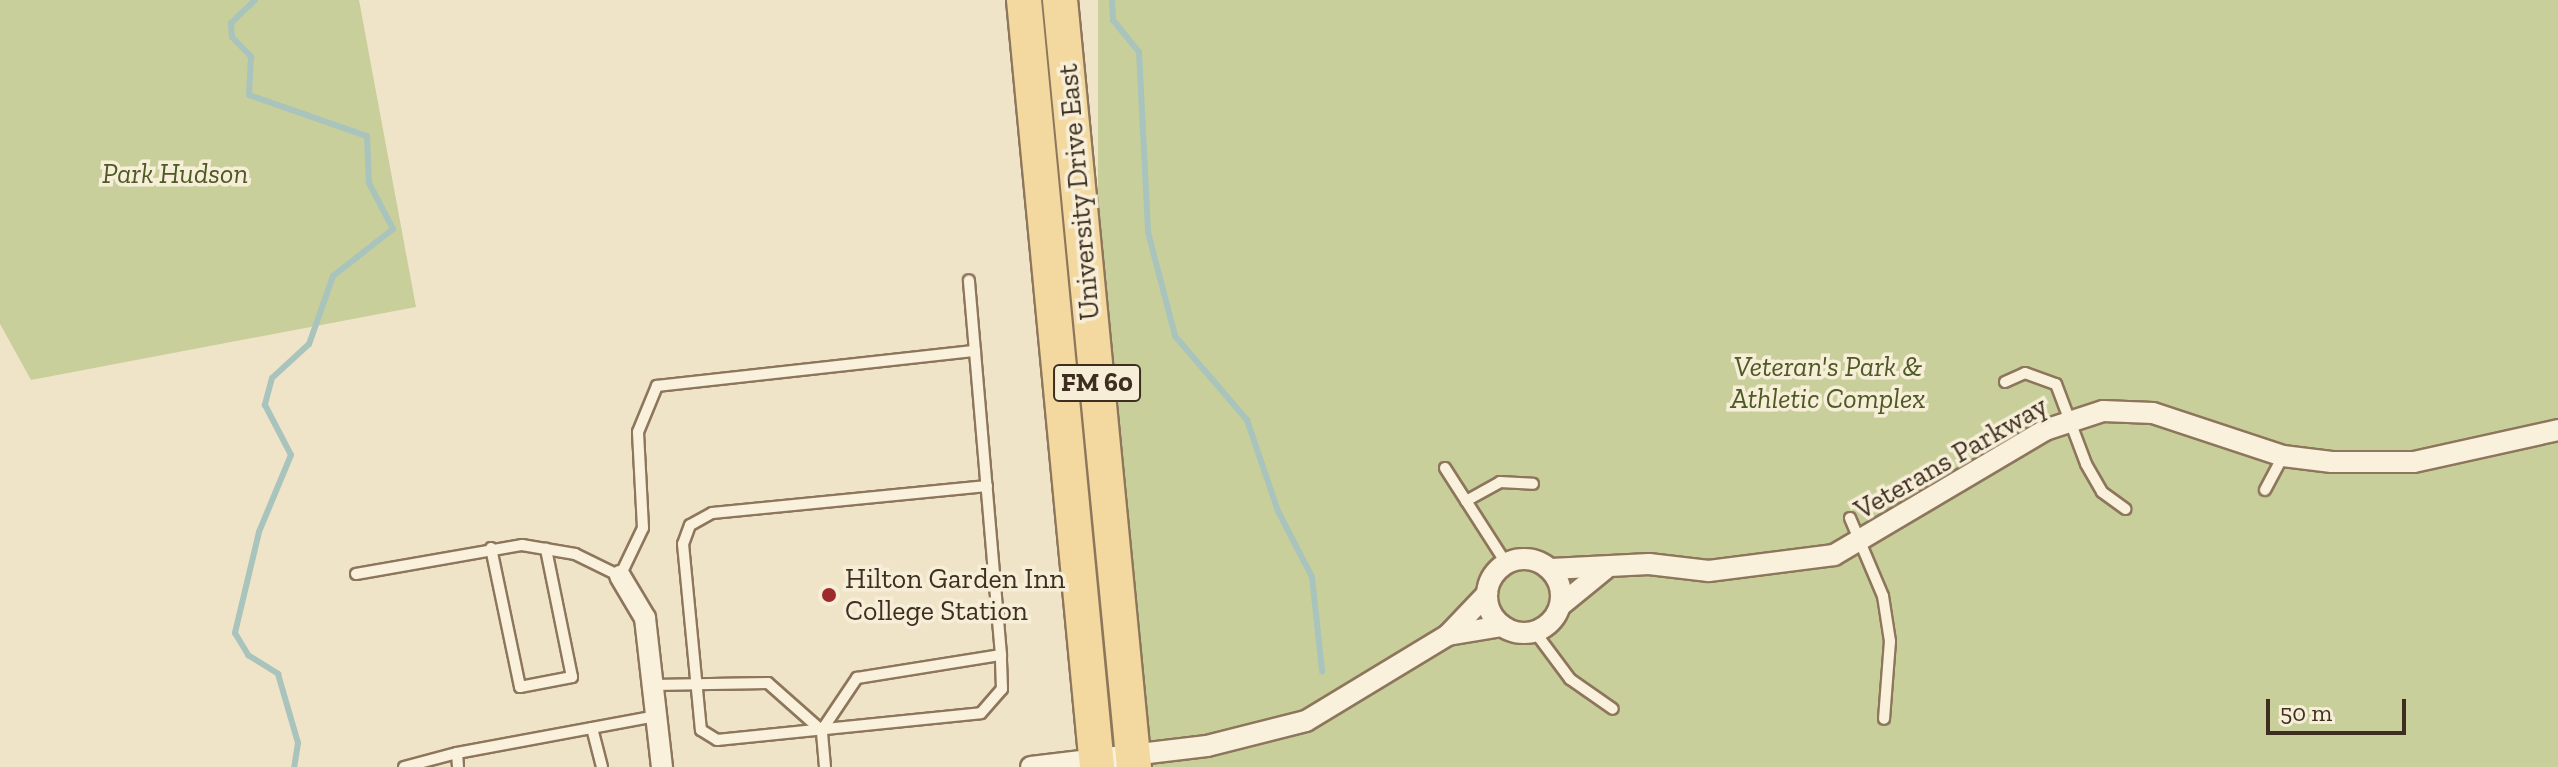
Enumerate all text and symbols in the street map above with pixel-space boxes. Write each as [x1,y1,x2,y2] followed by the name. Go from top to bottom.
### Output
[1051,62,1107,322] street label: University Drive East
[102,157,248,191] park label: Park Hudson
[1730,350,1926,416] park label: Veteran's Park & Athletic Complex
[1053,361,1141,405] road number: FM 60
[1849,389,2053,527] street label: Veterans Parkway
[845,562,1065,628] place label: Hilton Garden Inn College Station
[820,586,838,604] marker: Hilton Garden Inn College Station
[2270,683,2410,733] scale bar
[2280,698,2332,727] text: 50 m

